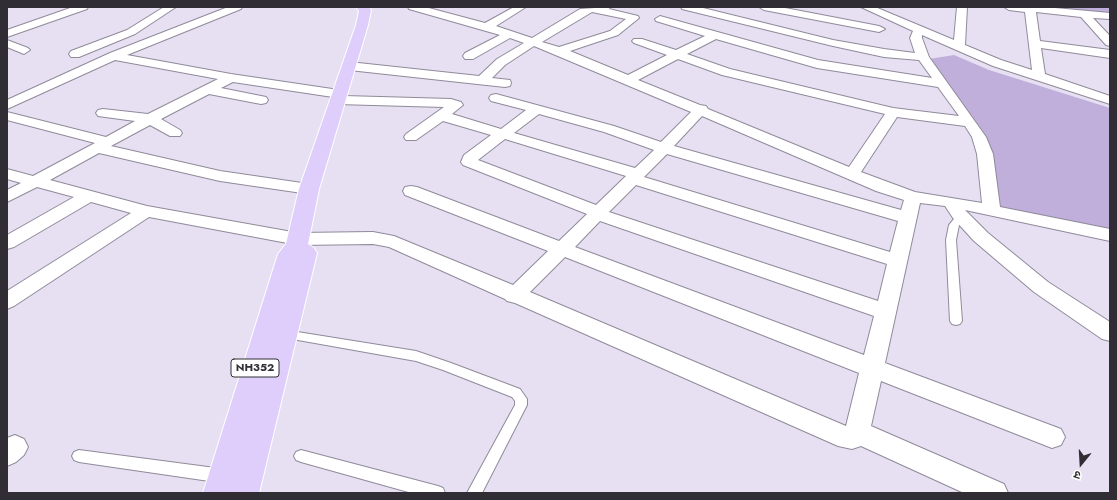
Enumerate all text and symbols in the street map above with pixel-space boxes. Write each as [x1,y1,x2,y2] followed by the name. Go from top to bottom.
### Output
[231,359,279,377] road number: NH352
[1061,444,1101,484] north arrow
[1072,467,1083,484] text: उ

